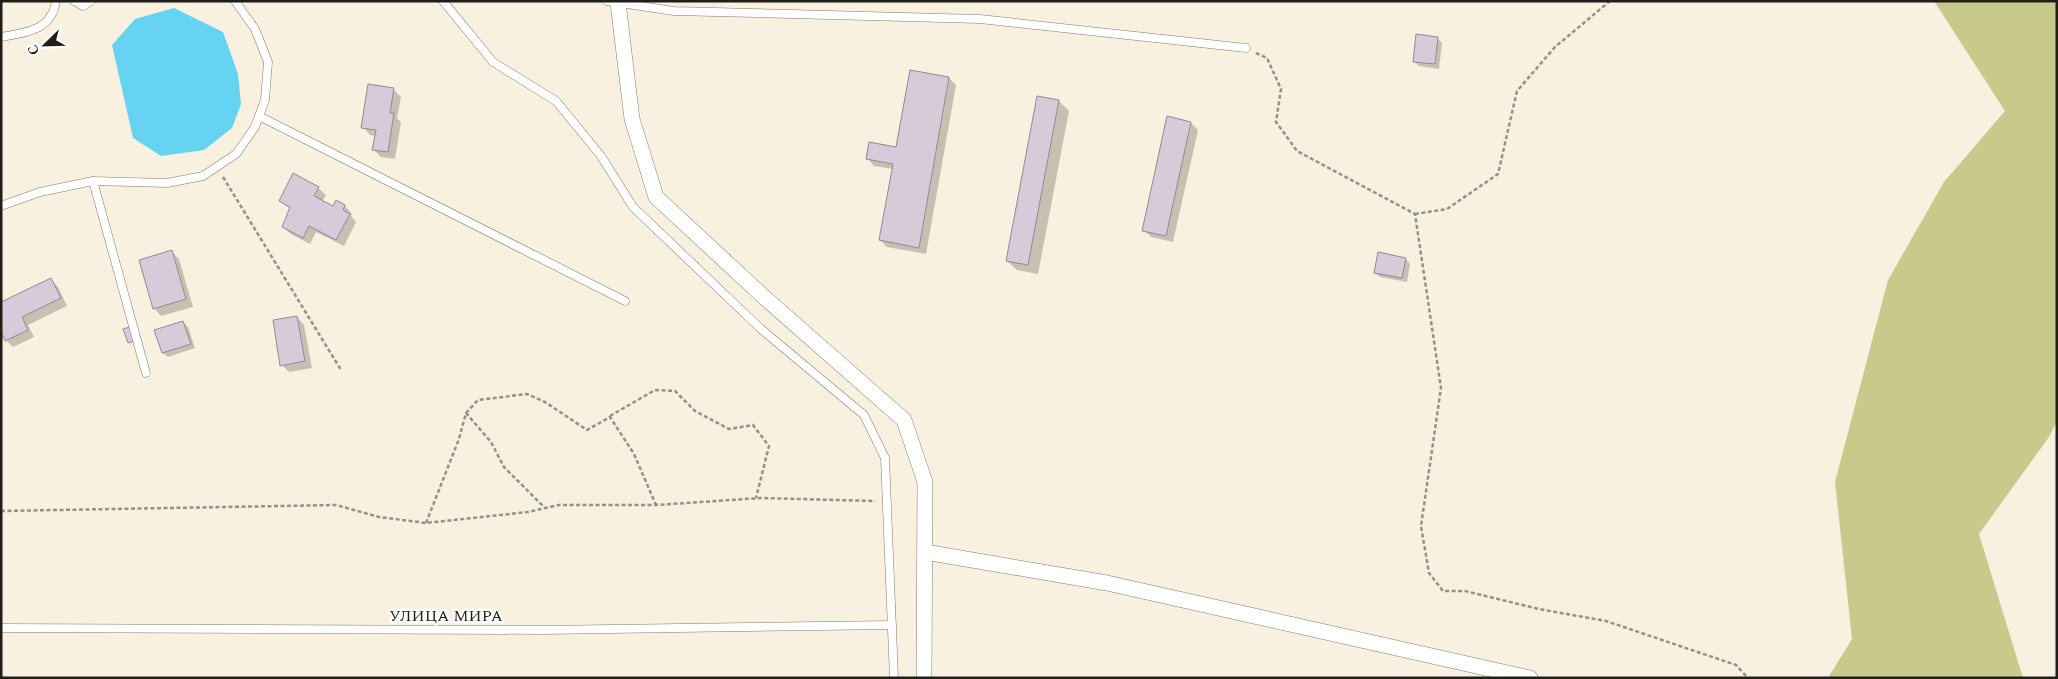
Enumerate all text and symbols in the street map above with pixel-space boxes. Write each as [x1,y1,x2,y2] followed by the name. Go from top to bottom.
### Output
[20,20,70,70] north arrow
[22,41,45,59] text: С
[389,604,503,628] street label: УЛИЦА МИРА

